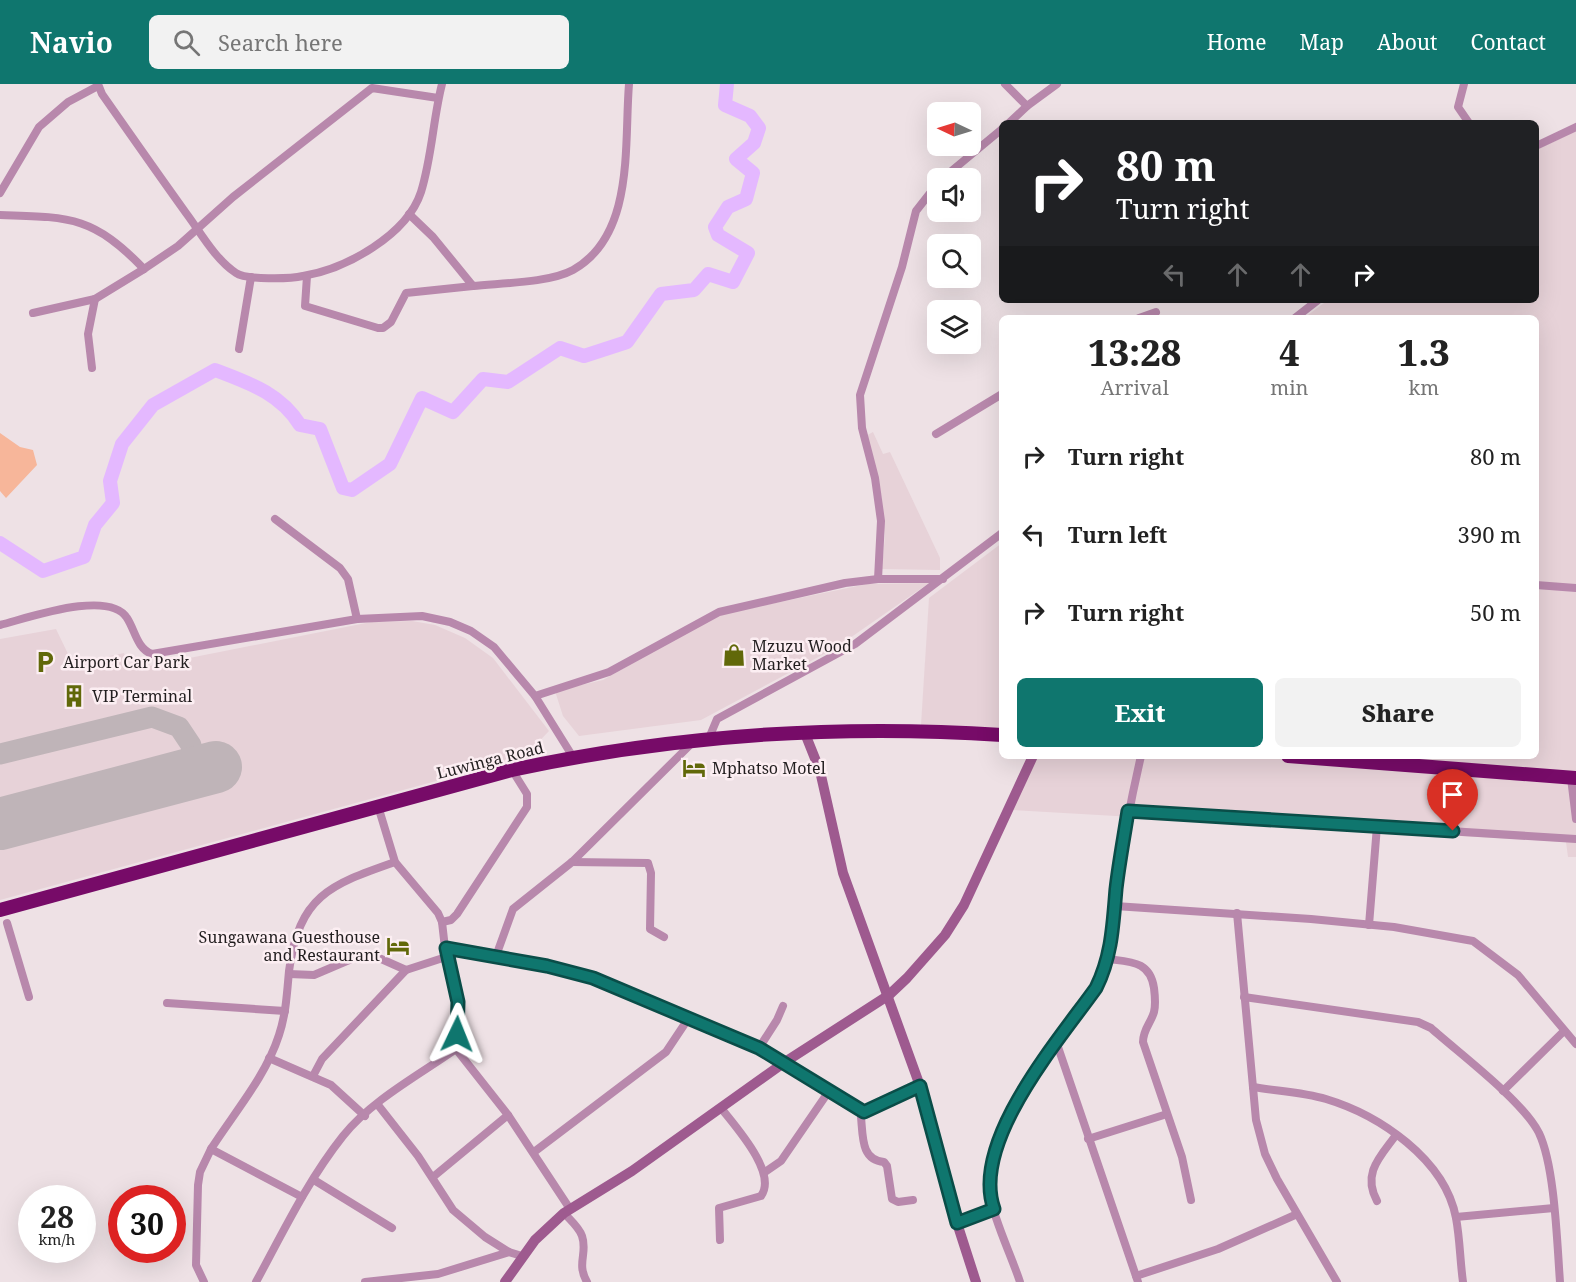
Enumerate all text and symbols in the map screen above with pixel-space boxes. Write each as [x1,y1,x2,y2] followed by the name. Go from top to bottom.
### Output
[149,15,569,69] search box
[30,23,113,61] text: Navio
[170,26,203,59] icon: search
[218,27,343,57] text: Search here
[1207,28,1267,56] text: Home
[1300,28,1344,56] text: Map
[1377,28,1438,56] text: About
[1471,28,1546,56] text: Contact
[927,102,981,156] north arrow
[927,102,981,354] map controls
[1116,136,1216,193] text: 80 m
[1017,144,1095,222] icon: right
[927,168,981,222] button: sound
[1116,190,1249,227] text: Turn right
[927,234,981,288] button: search
[1158,258,1191,291] icon: left
[1221,258,1254,291] icon: ahead
[1284,258,1317,291] icon: ahead
[1347,258,1380,291] icon: right
[927,300,981,354] button: layers
[1088,328,1181,377] text: 13:28
[1279,328,1300,377] text: 4
[1398,328,1450,377] text: 1.3
[1100,374,1169,401] text: Arrival
[1270,374,1309,401] text: min
[1408,374,1439,401] text: km
[1017,440,1050,473] icon: right
[1068,441,1184,471] text: Turn right
[1470,441,1521,471] text: 80 m
[1017,518,1050,551] icon: left
[1068,519,1167,549] text: Turn left
[1458,519,1521,549] text: 390 m
[1017,596,1050,629] icon: right
[1068,597,1184,627] text: Turn right
[1470,597,1521,627] text: 50 m
[752,635,852,675] place label: Mzuzu Wood Market
[721,642,747,668] shop icon: Mzuzu Wood Market
[32,649,58,675] parking icon: Airport Car Park
[63,651,190,673] place label: Airport Car Park
[1017,678,1263,747] button: Exit
[1275,678,1521,747] button: Share
[61,683,87,709] building icon: VIP Terminal
[92,685,192,707] place label: VIP Terminal
[434,736,546,784] street label: Luwinga Road
[681,755,707,781] hotel icon: Mphatso Motel
[712,757,826,779] place label: Mphatso Motel
[1427,769,1478,831] pin
[1436,778,1469,811] icon: arrive
[199,926,380,966] place label: Sungawana Guesthouse and Restaurant
[385,933,411,959] hotel icon: Sungawana Guesthouse and Restaurant
[425,1002,489,1066] position arrow
[108,1185,186,1263] speed limit sign: 30
[40,1196,74,1237] text: 28
[39,1229,75,1249] text: km/h

